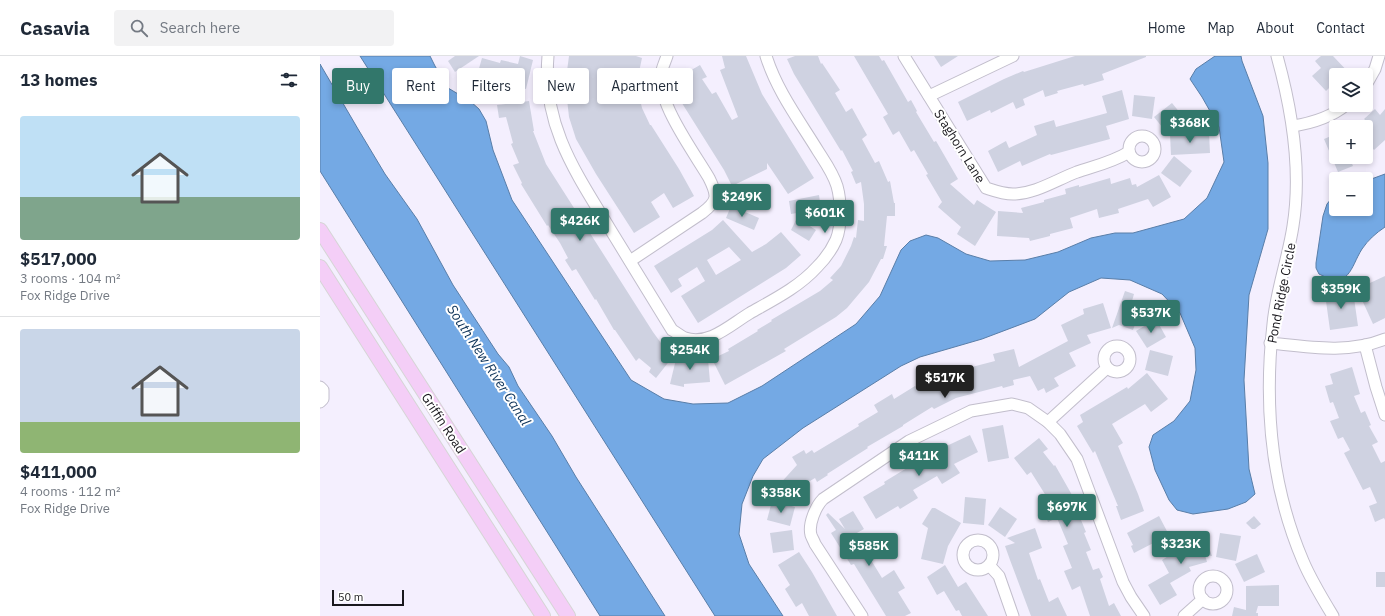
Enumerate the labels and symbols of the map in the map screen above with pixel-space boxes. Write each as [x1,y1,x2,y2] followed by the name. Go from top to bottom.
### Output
[930,106,989,186] street label: Staghorn Lane
[1162,110,1218,144] pin: $368K
[714,184,770,218] pin: $249K
[797,200,853,234] pin: $601K
[552,208,608,242] pin: $426K
[1263,241,1300,345] street label: Pond Ridge Circle
[1313,276,1369,310] pin: $359K
[1123,300,1179,334] pin: $537K
[443,301,535,429] water label: South New River Canal
[662,337,718,371] pin: $254K
[917,365,973,399] pin: $517K
[418,390,469,457] street label: Griffin Road
[891,443,947,477] pin: $411K
[753,480,809,514] pin: $358K
[1039,494,1095,528] pin: $697K
[1153,531,1209,565] pin: $323K
[841,533,897,567] pin: $585K
[332,588,404,607] scale bar

